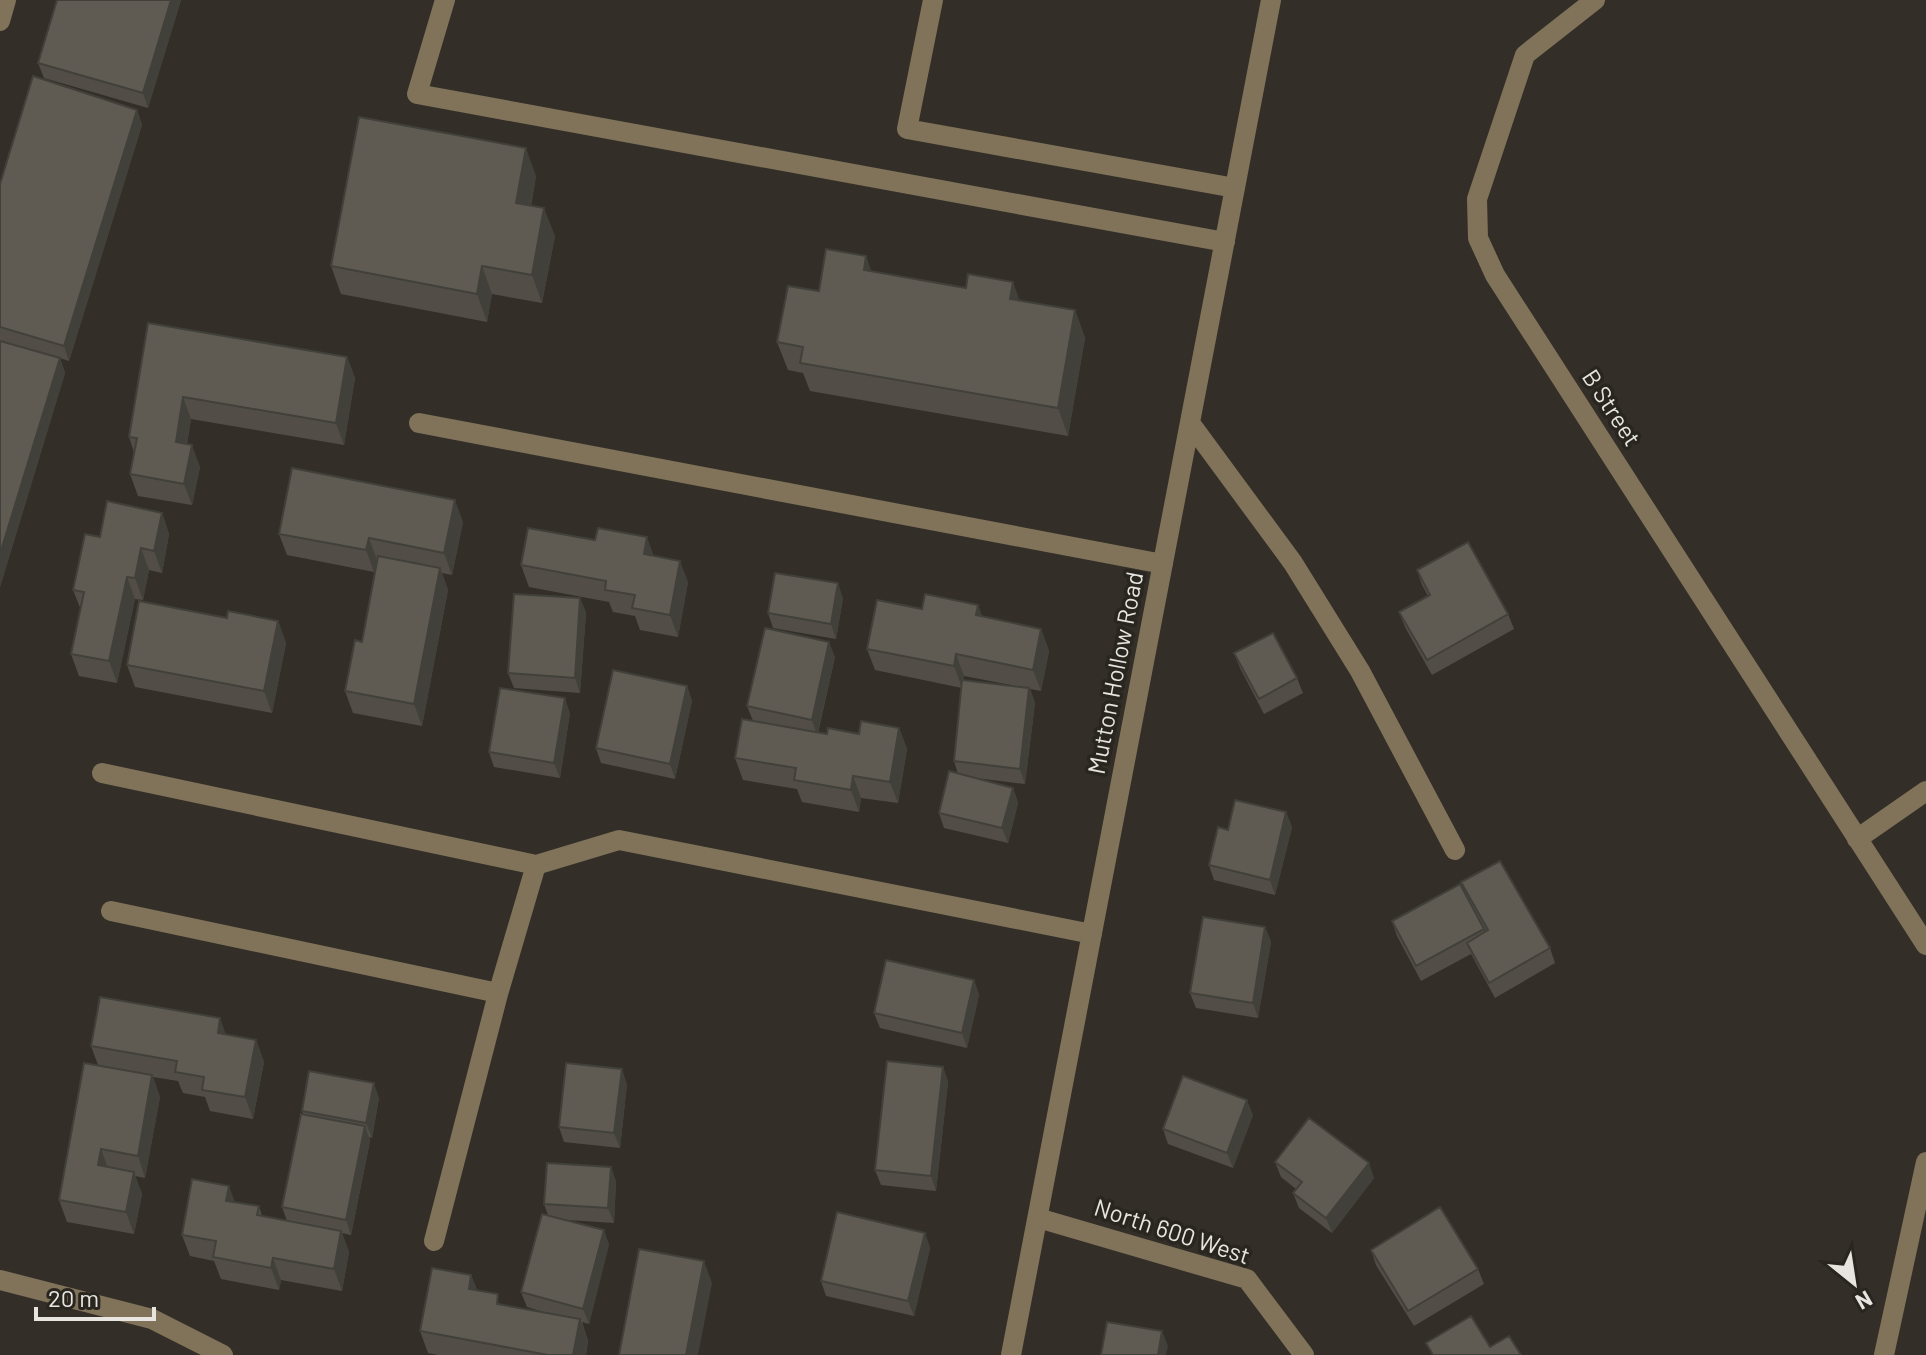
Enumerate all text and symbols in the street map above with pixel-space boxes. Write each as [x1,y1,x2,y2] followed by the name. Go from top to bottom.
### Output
[1577,363,1648,451] street label: B Street
[1081,569,1148,776] street label: Mutton Hollow Road
[1091,1192,1254,1269] street label: North 600 West
[1814,1243,1894,1323] north arrow
[36,1271,154,1321] scale bar
[48,1283,99,1312] text: 20 m
[1852,1286,1877,1316] text: N

